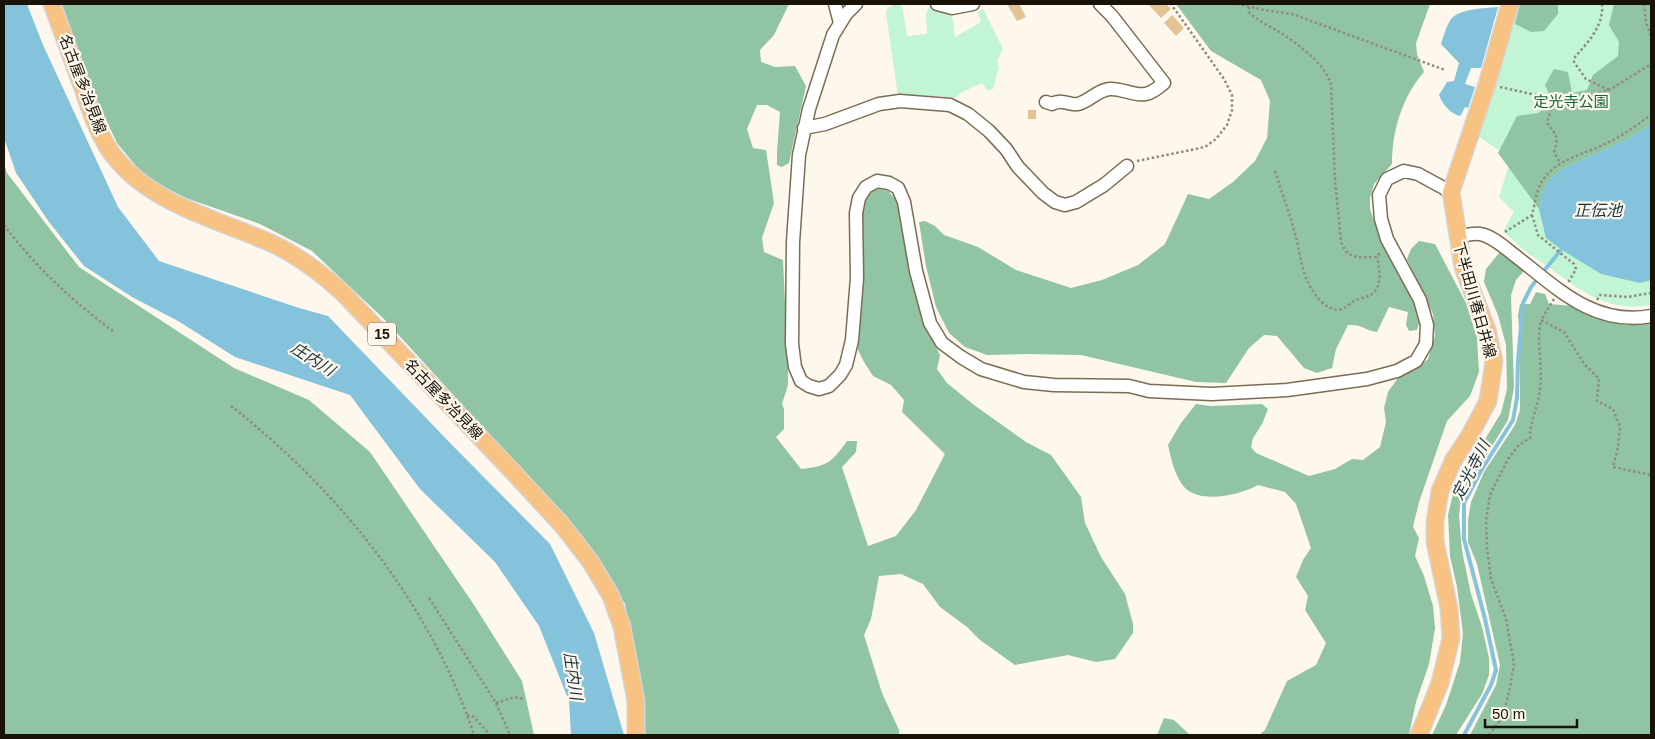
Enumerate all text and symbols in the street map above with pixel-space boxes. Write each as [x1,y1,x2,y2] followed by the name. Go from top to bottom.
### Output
[56,32,110,136] street label: 名古屋多治見線
[1533,93,1609,110] park label: 定光寺公園
[1574,202,1624,219] water label: 正伝池
[1450,240,1500,360] street label: 下半田川春日井線
[368,322,396,346] road number: 15
[288,339,340,380] water label: 庄内川
[401,355,487,443] street label: 名古屋多治見線
[1449,436,1494,502] water label: 定光寺川
[561,651,585,703] water label: 庄内川
[1485,696,1578,728] scale bar
[1492,705,1525,722] text: 50 m

